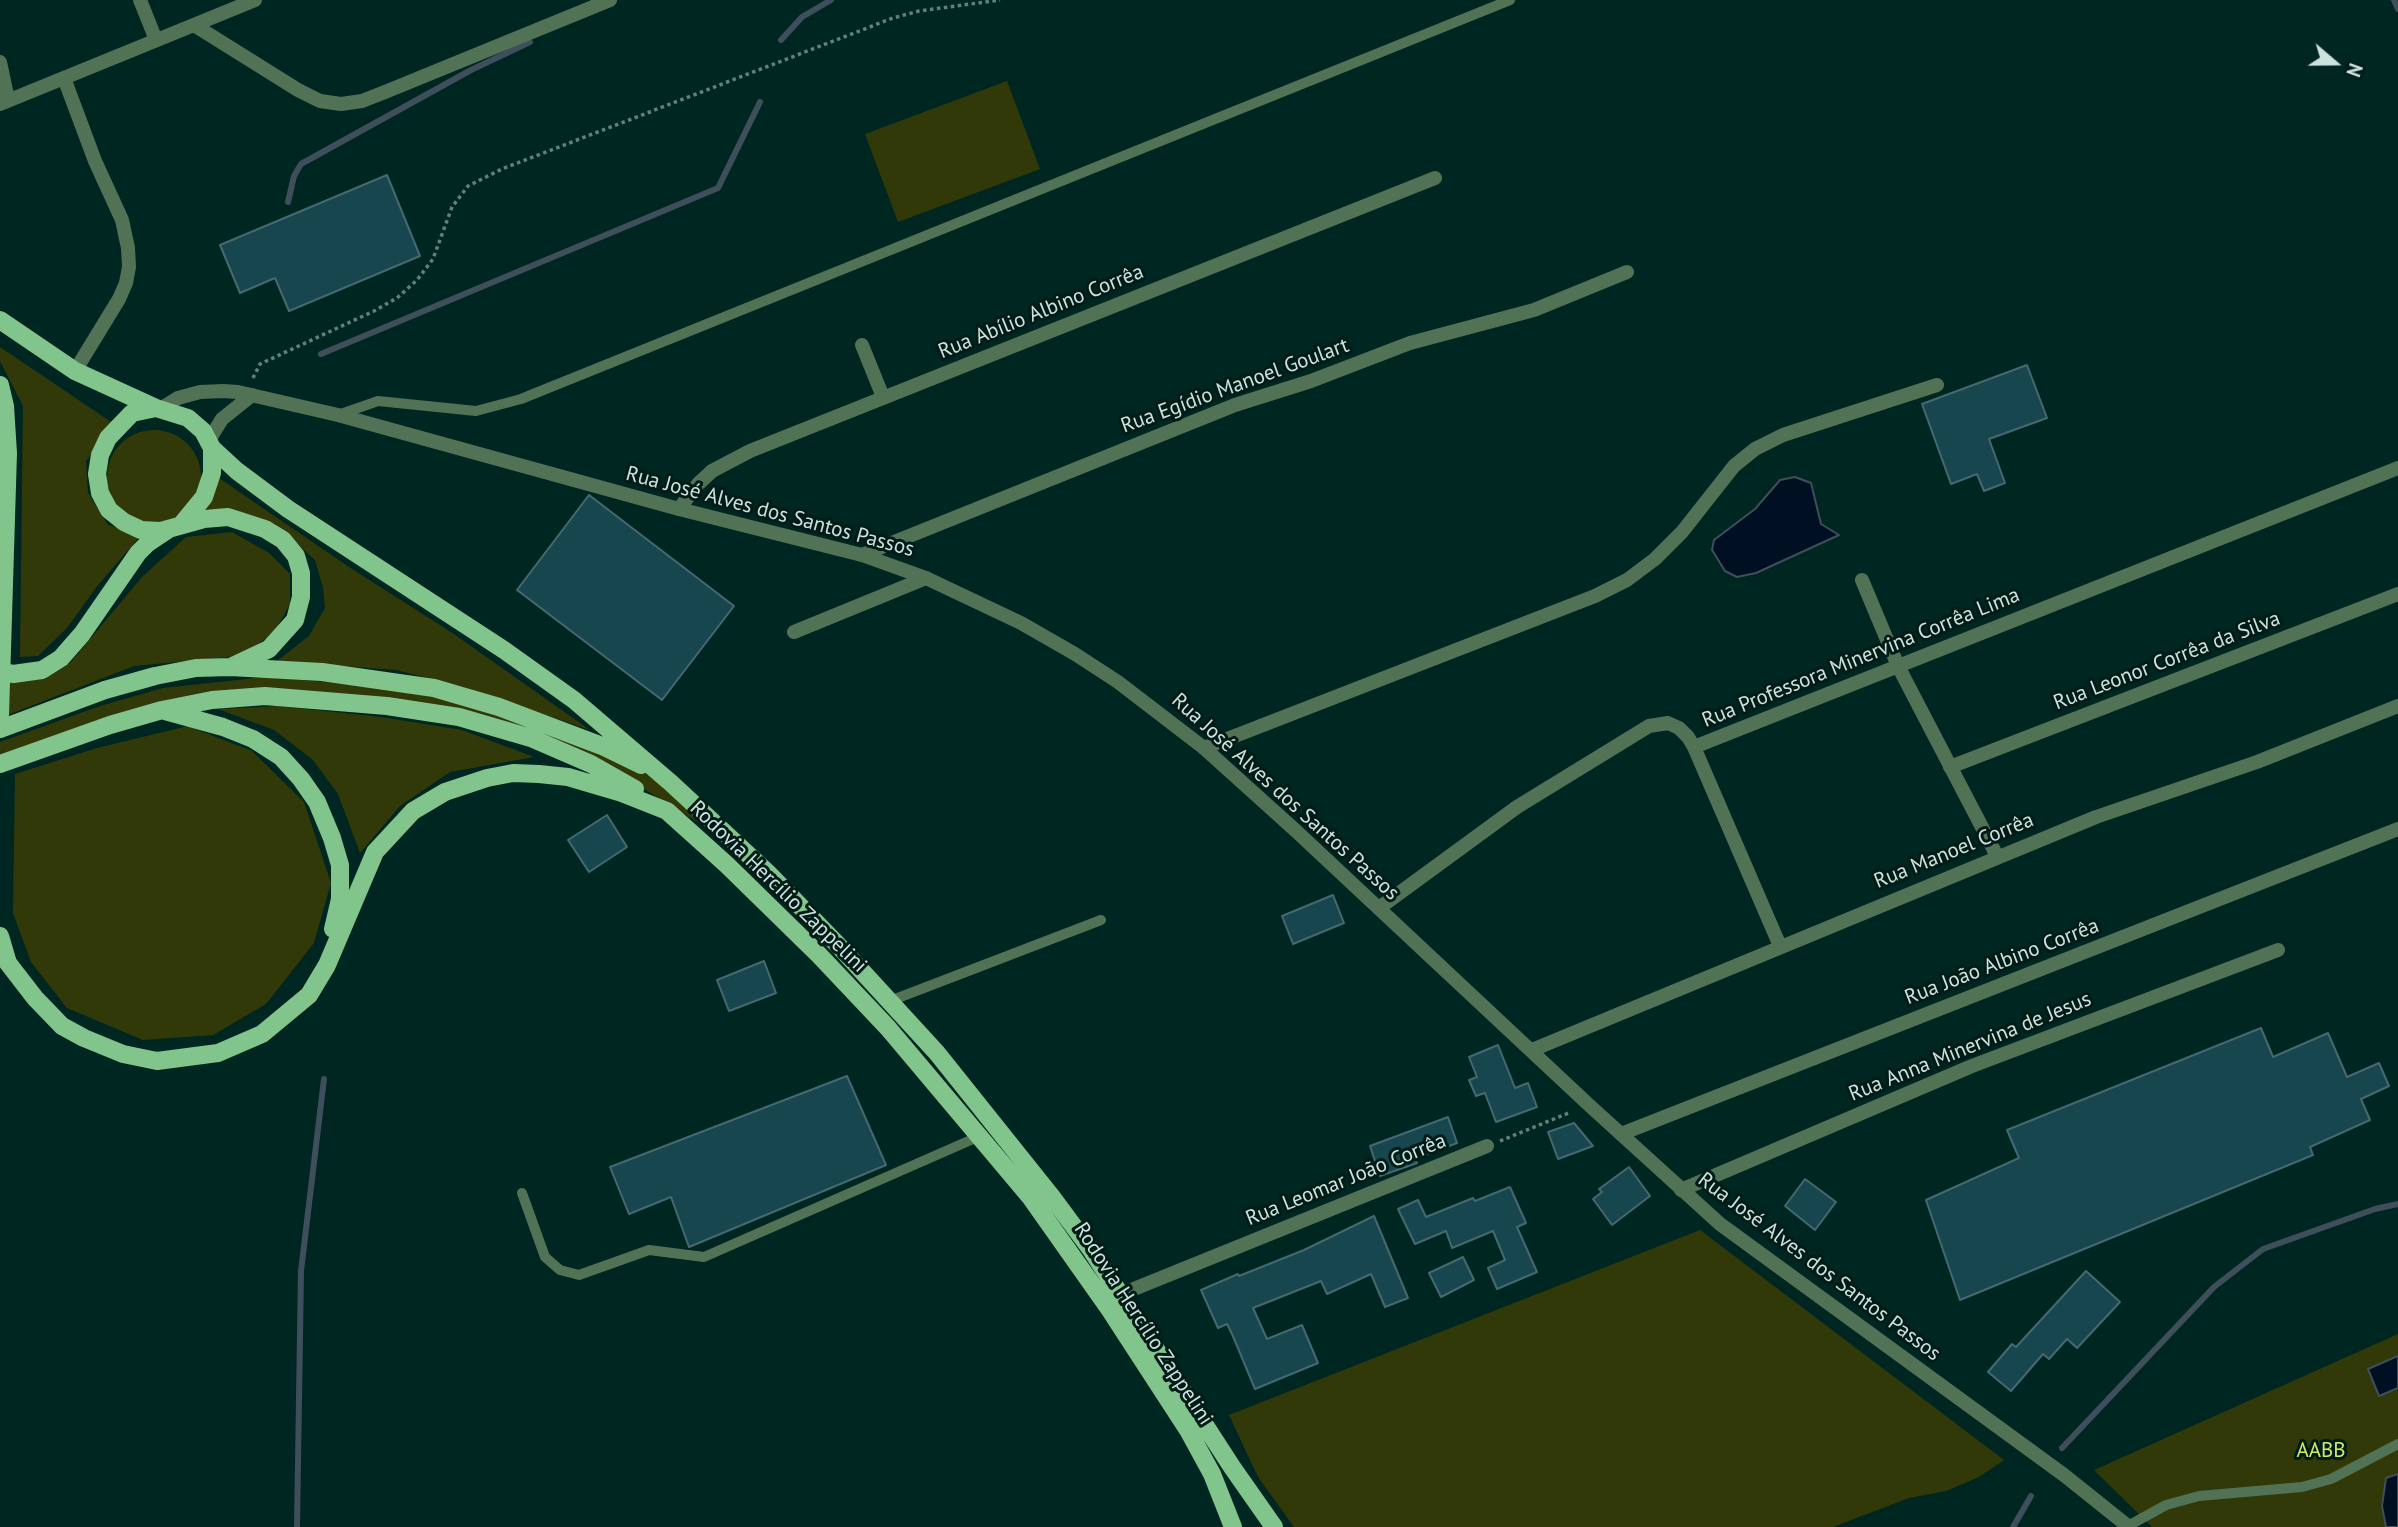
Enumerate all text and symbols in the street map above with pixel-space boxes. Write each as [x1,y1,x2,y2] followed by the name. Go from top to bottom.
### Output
[2300,28,2370,98] north arrow
[2341,60,2368,80] text: N
[935,259,1147,365] street label: Rua Abílio Albino Corrêa
[1118,333,1352,439] street label: Rua Egídio Manoel Goulart
[623,461,917,563] street label: Rua José Alves dos Santos Passos
[1699,583,2023,733] street label: Rua Professora Minervina Corrêa Lima
[2050,606,2284,716] street label: Rua Leonor Corrêa da Silva
[1166,688,1404,906] street label: Rua José Alves dos Santos Passos
[684,796,872,978] street label: Rodovia Hercílio Zappelini
[1871,808,2037,894] street label: Rua Manoel Corrêa
[1901,913,2103,1011] street label: Rua João Albino Corrêa
[1845,987,2095,1107] street label: Rua Anna Minervina de Jesus
[1242,1128,1450,1232] street label: Rua Leomar João Corrêa
[1693,1167,1945,1367] street label: Rua José Alves dos Santos Passos
[1068,1218,1218,1430] street label: Rodovia Hercílio Zappelini
[2296,1438,2346,1464] park label: AABB

